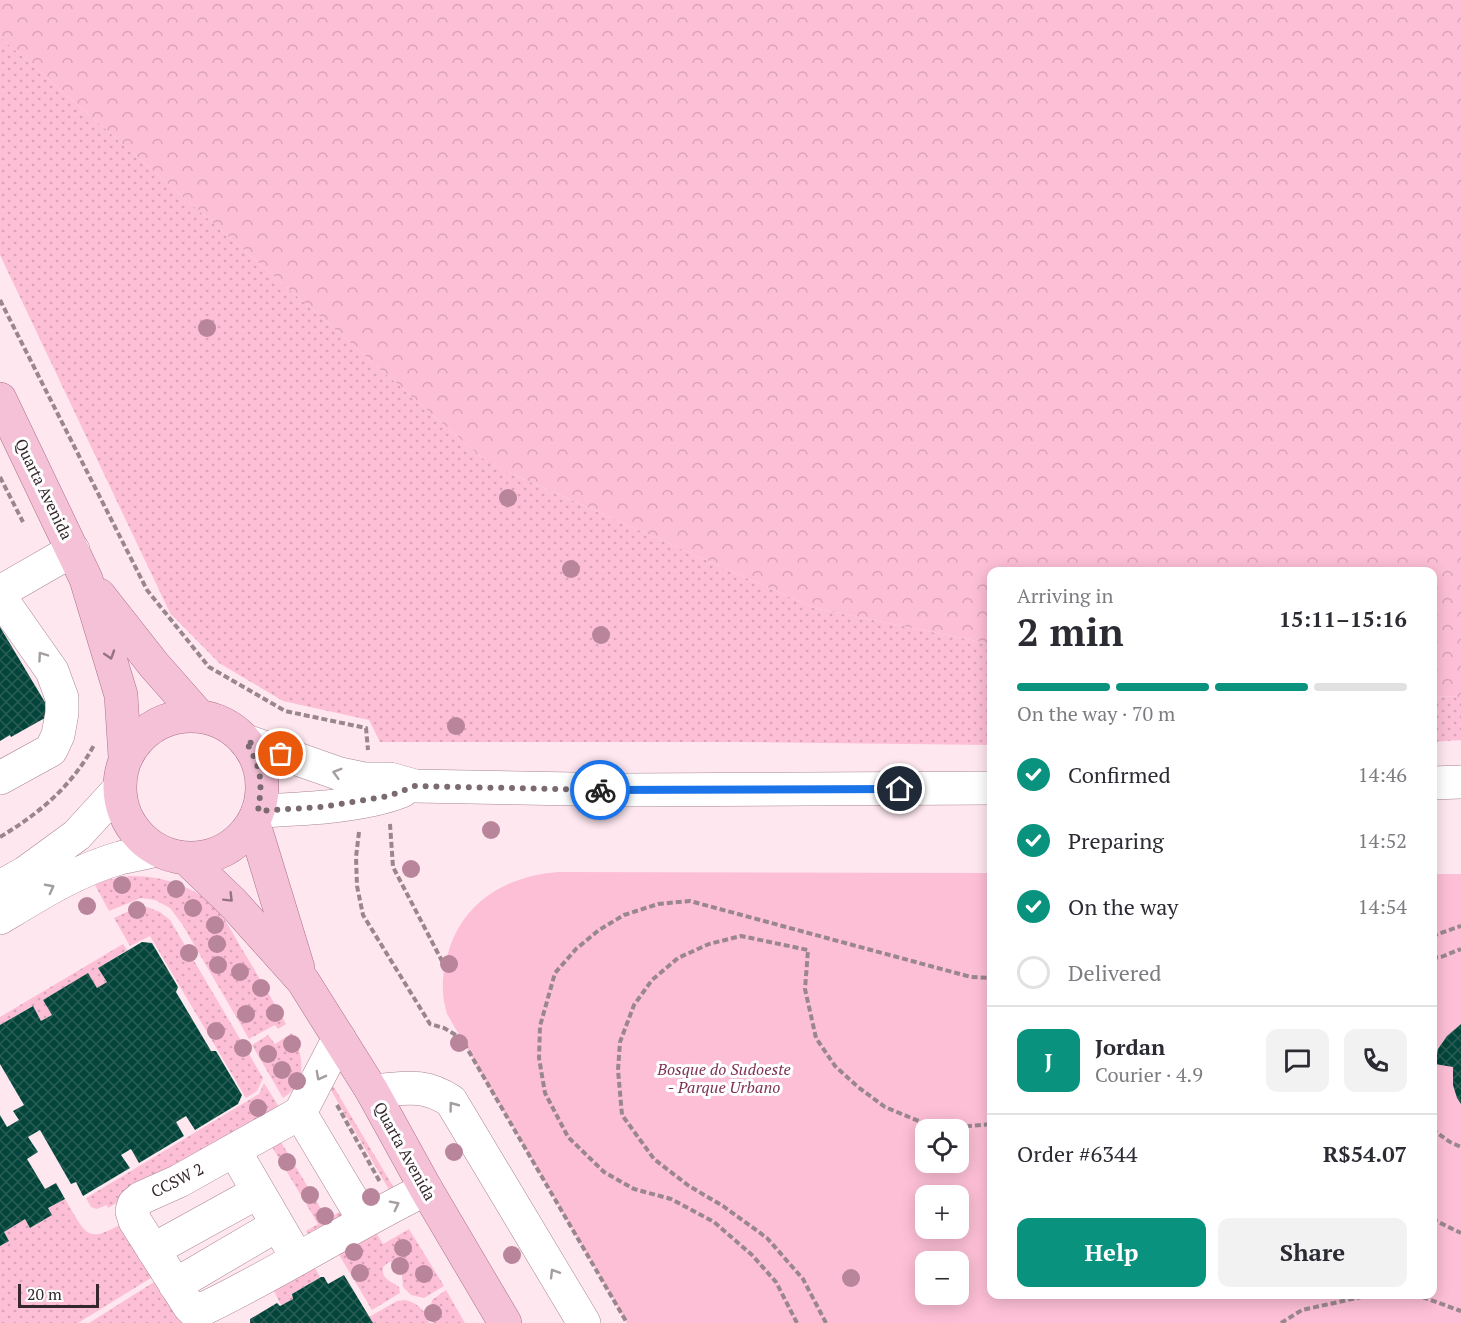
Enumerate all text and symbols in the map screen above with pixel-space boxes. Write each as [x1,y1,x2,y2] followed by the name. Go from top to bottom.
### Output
[10,435,78,543] street label: Quarta Avenida
[1017,582,1113,609] text: Arriving in
[1279,604,1407,633] text: 15:11–15:16
[1017,605,1124,657] text: 2 min
[103,649,115,660] one-way arrow
[38,652,49,663] one-way arrow
[1017,700,1175,727] text: On the way · 70 m
[255,728,306,779] pin
[264,737,297,770] icon: bag
[1017,758,1050,791] icon: check
[570,760,630,820] courier
[1068,760,1171,789] text: Confirmed
[1358,761,1407,788] text: 14:46
[874,763,925,814] pin
[332,767,342,780] one-way arrow
[883,772,916,805] icon: home
[584,774,617,807] icon: bike
[1017,824,1050,857] icon: check
[1068,826,1164,855] text: Preparing
[1358,827,1407,854] text: 14:52
[44,884,55,896] one-way arrow
[1017,890,1050,923] icon: check
[221,891,232,902] one-way arrow
[1068,892,1178,921] text: On the way
[1358,893,1407,920] text: 14:54
[1068,958,1161,987] text: Delivered
[1266,1029,1329,1092] button: chat
[1344,1029,1407,1092] button: phone
[1095,1032,1165,1061] text: Jordan
[1044,1046,1053,1075] text: J
[656,1058,791,1098] park label: Bosque do Sudoeste - Parque Urbano
[1095,1061,1203,1088] text: Courier · 4.9
[316,1069,327,1080] one-way arrow
[369,1098,441,1204] street label: Quarta Avenida
[449,1102,460,1113] one-way arrow
[915,1119,969,1305] map controls
[915,1119,969,1173] button: locate
[1017,1139,1137,1168] text: Order #6344
[1323,1139,1407,1168] text: R$54.07
[147,1157,207,1203] street label: CCSW 2
[915,1185,969,1239] button: +
[388,1200,399,1212] one-way arrow
[1017,1218,1206,1287] button: Help
[1218,1218,1407,1287] button: Share
[915,1251,969,1305] button: −
[549,1269,561,1279] one-way arrow
[18,1281,99,1308] scale bar
[27,1283,62,1305] text: 20 m

